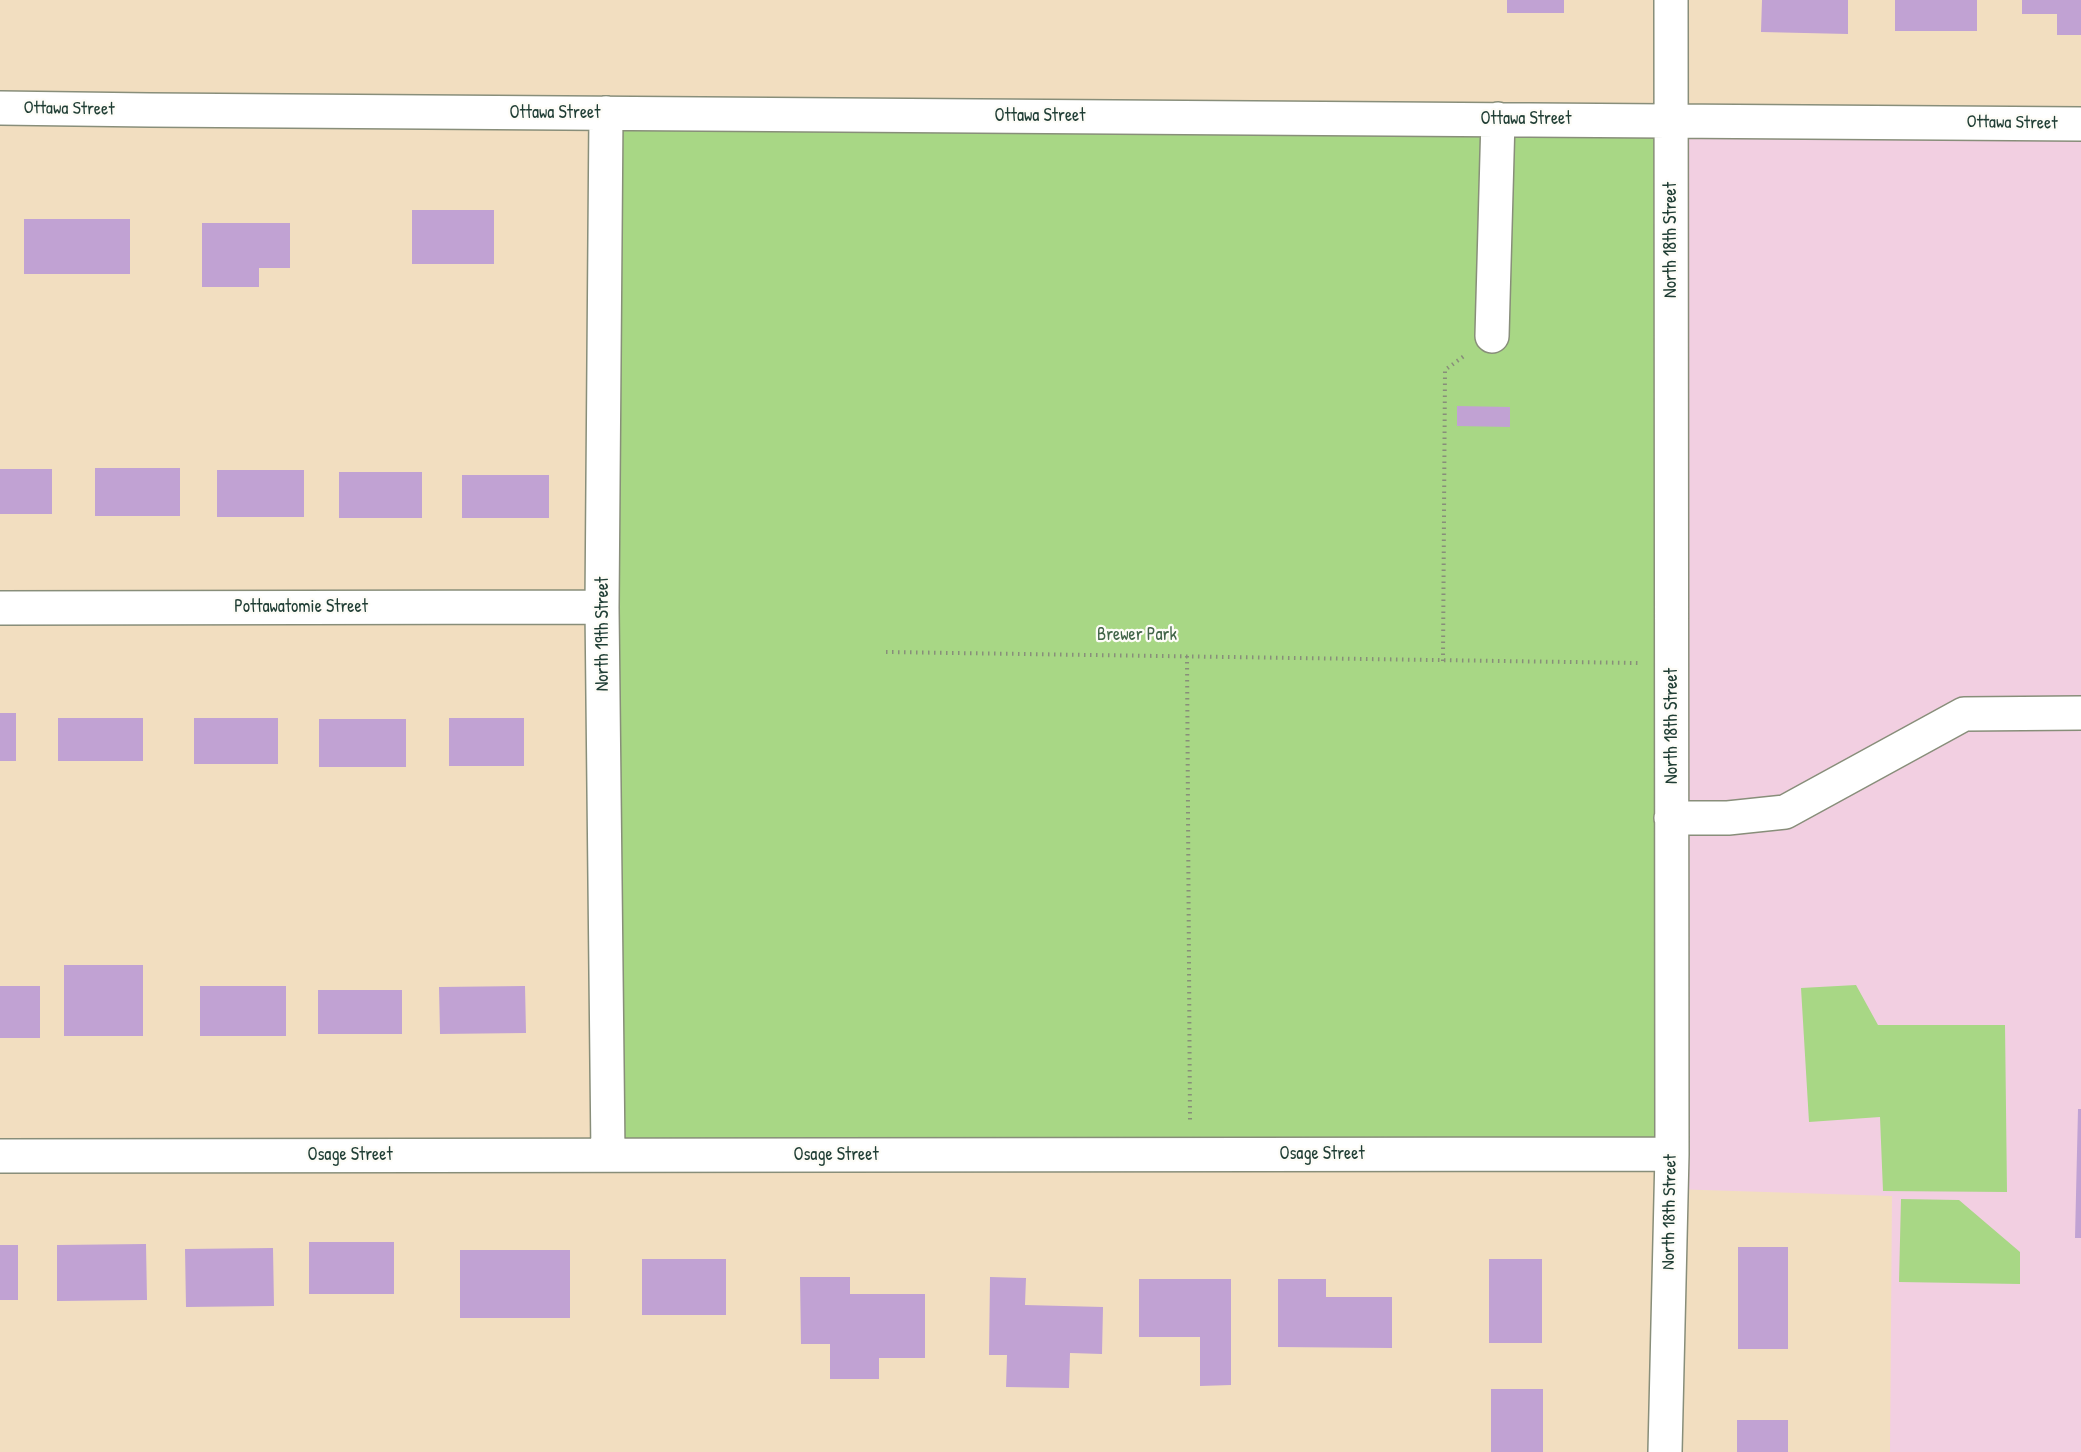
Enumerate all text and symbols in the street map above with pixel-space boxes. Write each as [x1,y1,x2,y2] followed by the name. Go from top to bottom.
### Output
[23,97,115,121] street label: Ottawa Street
[510,102,600,124] street label: Ottawa Street
[995,105,1085,127] street label: Ottawa Street
[1481,108,1571,130] street label: Ottawa Street
[1966,111,2058,135] street label: Ottawa Street
[1660,182,1682,298] street label: North 18th Street
[592,577,614,691] street label: North 19th Street
[234,596,368,618] street label: Pottawatomie Street
[1097,624,1177,646] park label: Brewer Park
[1661,668,1683,784] street label: North 18th Street
[1279,1143,1365,1165] street label: Osage Street
[307,1144,393,1166] street label: Osage Street
[793,1144,879,1166] street label: Osage Street
[1658,1154,1682,1270] street label: North 18th Street

